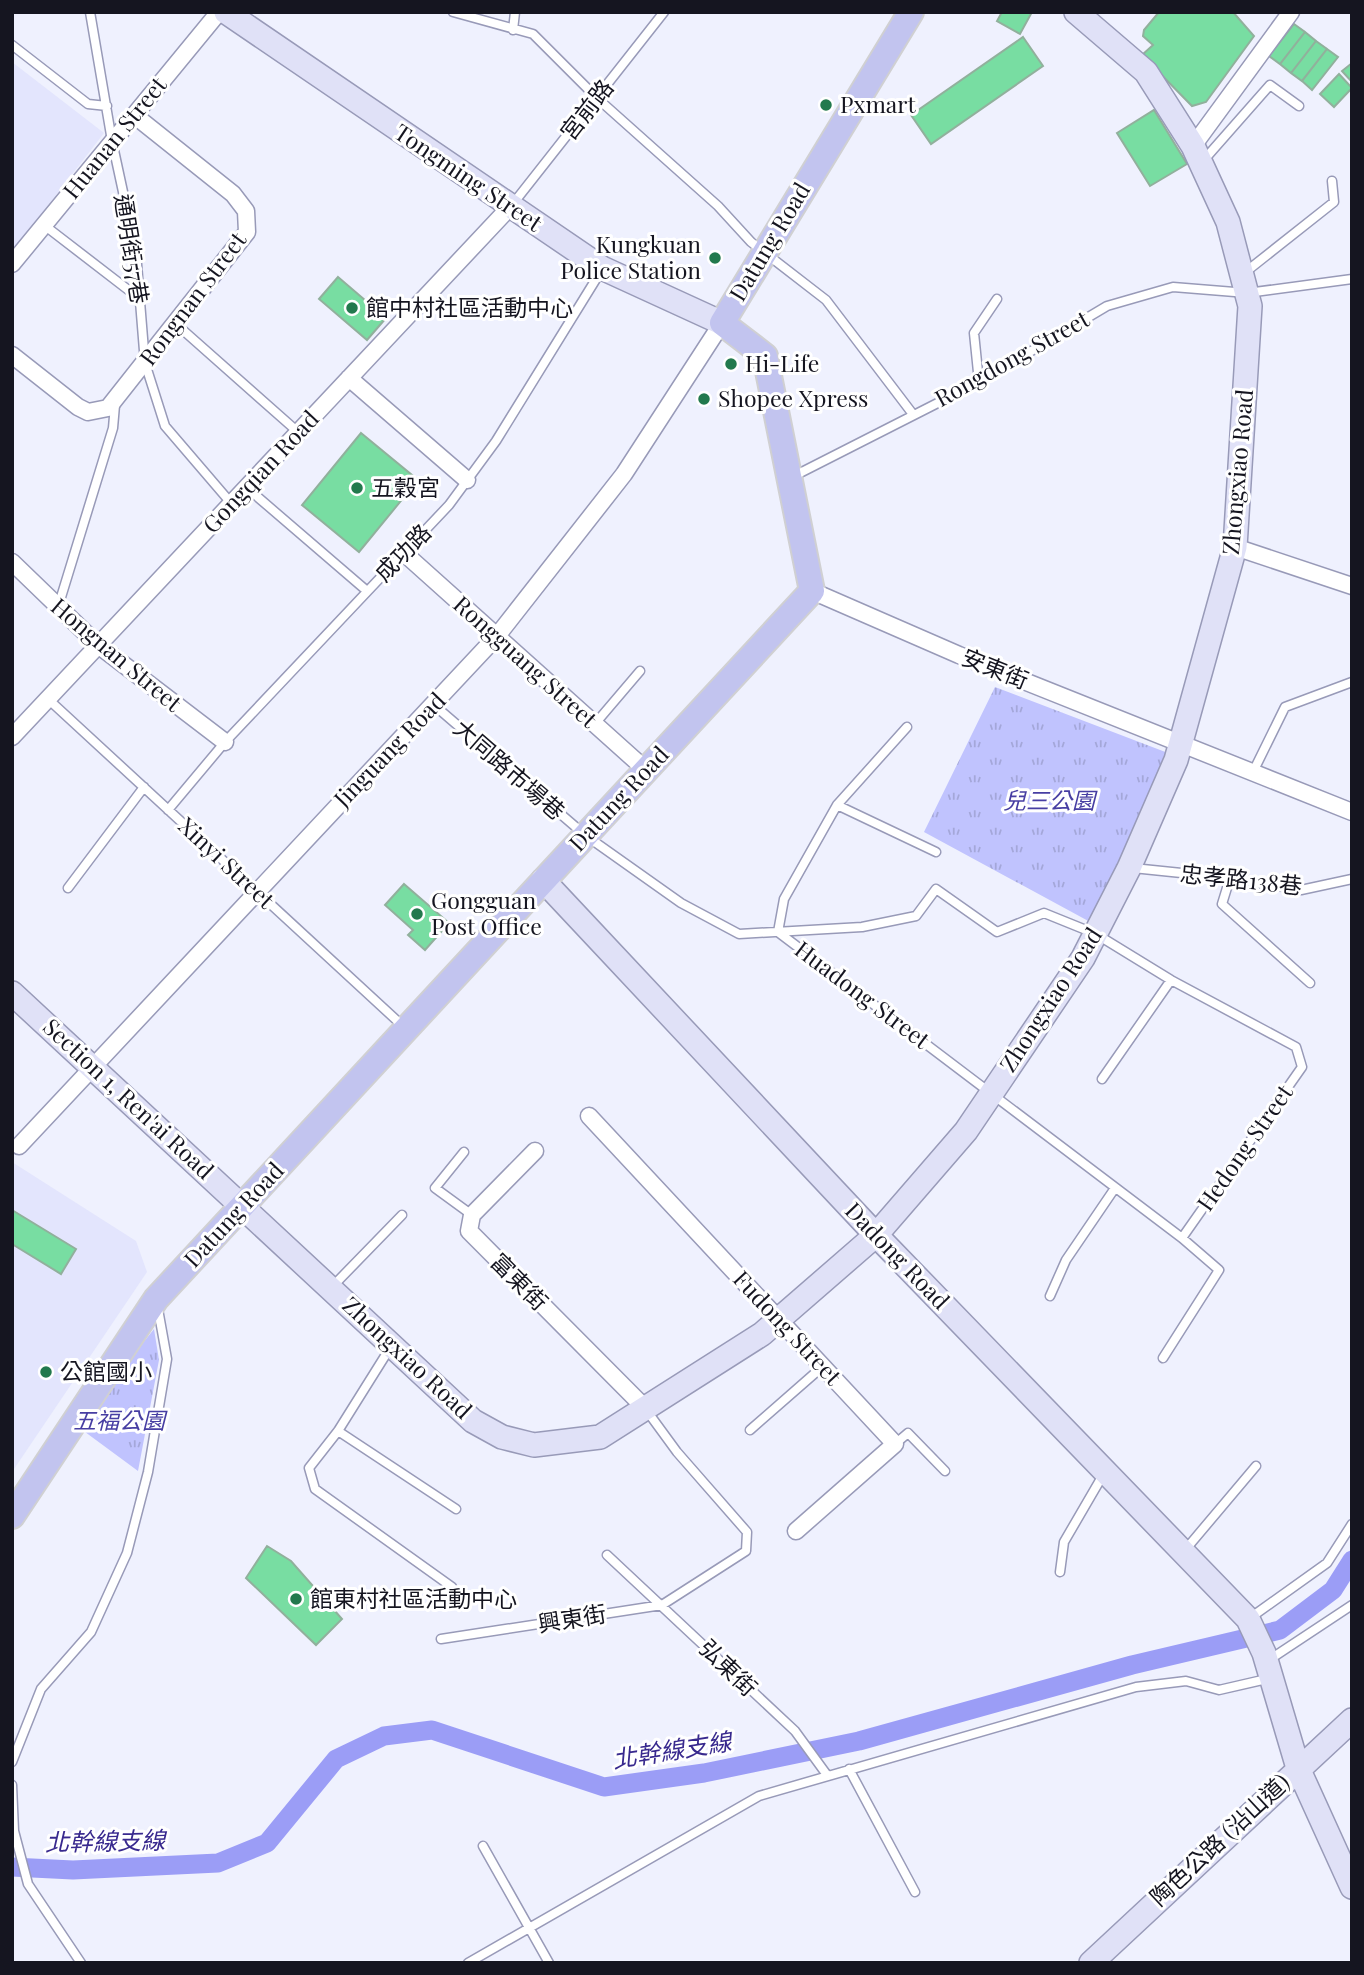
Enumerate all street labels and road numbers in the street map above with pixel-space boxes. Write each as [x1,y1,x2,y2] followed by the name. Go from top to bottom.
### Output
[55,69,173,204] street label: Huanan Street
[552,72,619,146] street label: 宮前路
[389,116,549,238] street label: Tongming Street
[721,176,816,306] street label: Datung Road
[108,192,156,306] street label: 通明街57巷
[131,224,253,371] street label: Rongnan Street
[929,302,1095,413] street label: Rongdong Street
[1214,388,1259,556] street label: Zhongxiao Road
[195,403,325,539] street label: Gongqian Road
[367,516,437,588] street label: 成功路
[448,588,605,734] street label: Rongguang Street
[45,590,189,718] street label: Hongnan Street
[958,640,1033,695] street label: 安東街
[326,685,452,814] street label: Jinguang Road
[448,712,572,826] street label: 大同路市場巷
[561,739,675,857] street label: Datung Road
[172,809,282,915] street label: Xinyi Street
[1179,857,1304,900] street label: 忠孝路138巷
[991,921,1108,1077] street label: Zhongxiao Road
[789,933,937,1055] street label: Huadong Street
[37,1011,221,1185] street label: Section 1, Ren'ai Road
[1189,1077,1299,1217] street label: Hedong Street
[176,1155,290,1273] street label: Datung Road
[839,1195,957,1315] street label: Dadong Road
[485,1246,555,1316] street label: 富東街
[727,1263,850,1391] street label: Fudong Street
[337,1289,479,1425] street label: Zhongxiao Road
[535,1597,608,1638] street label: 興東街
[693,1632,765,1702] street label: 弘東街
[1142,1766,1295,1912] street label: 陶色公路 (沿山道)

